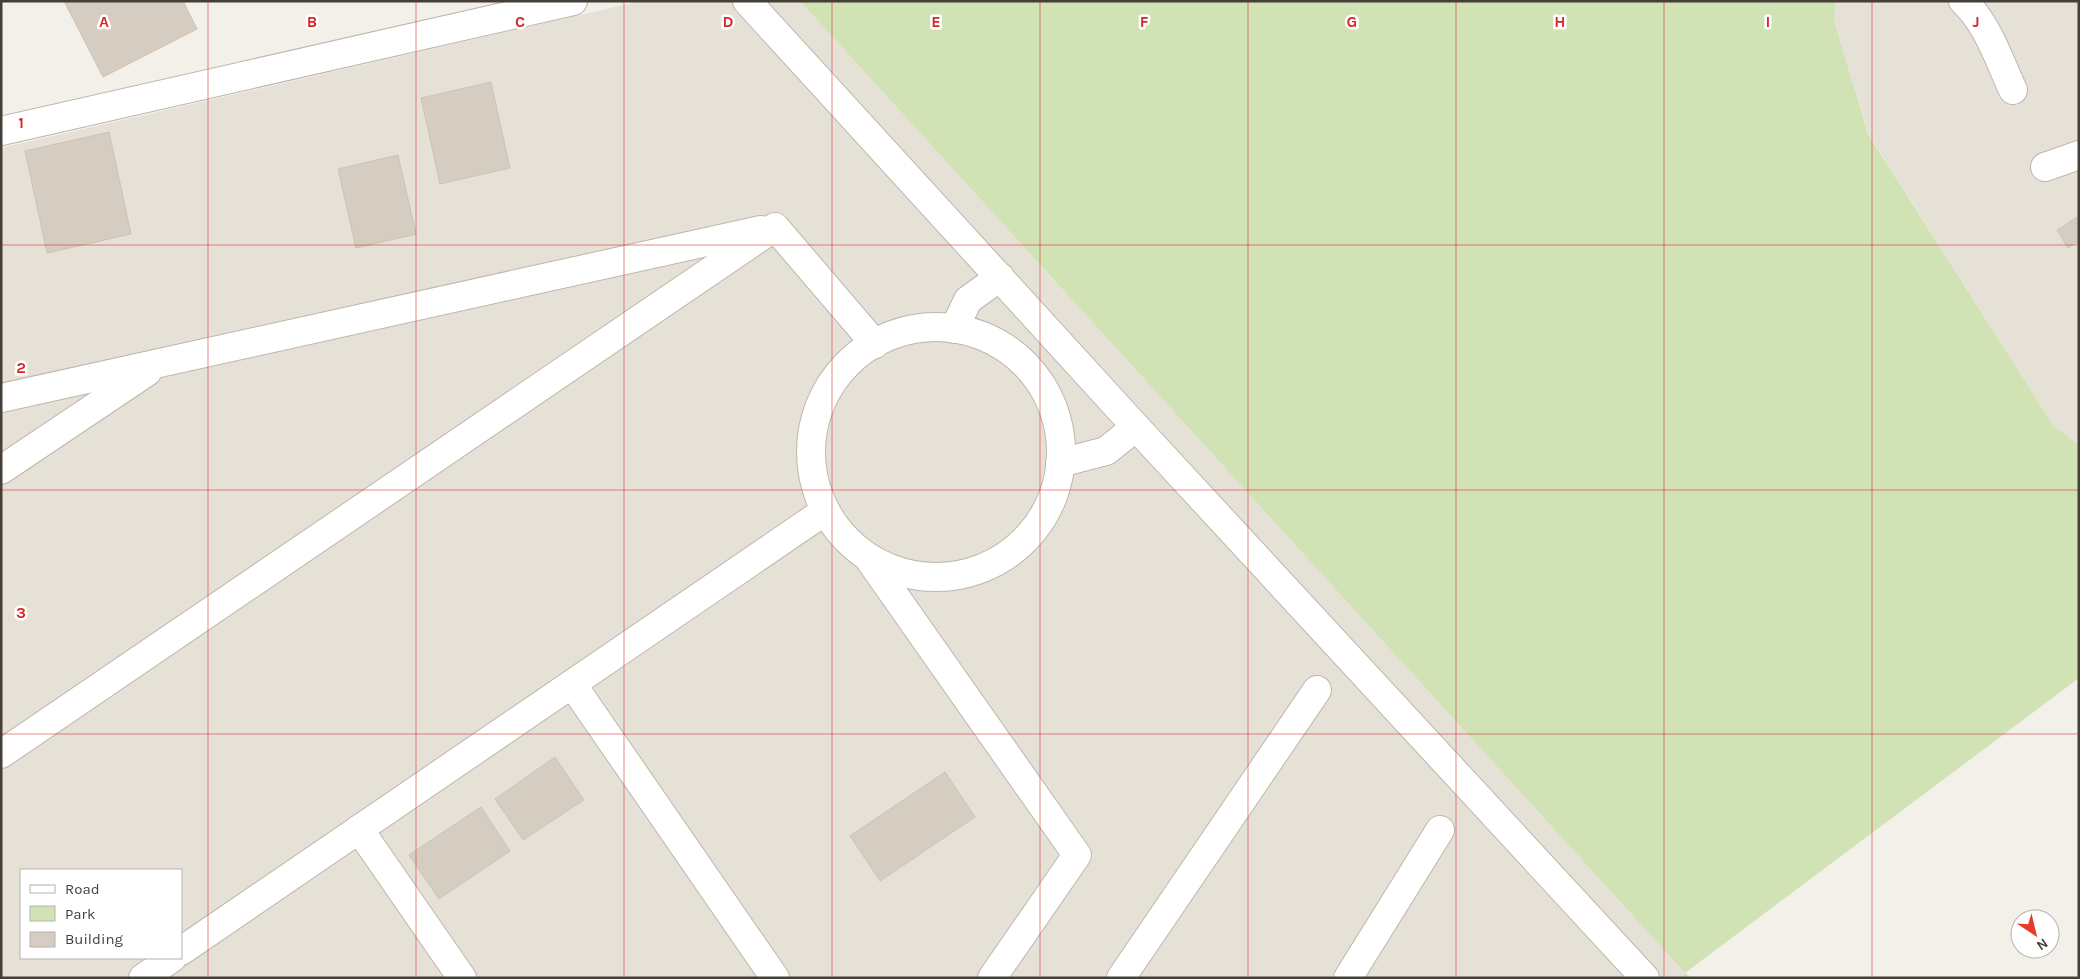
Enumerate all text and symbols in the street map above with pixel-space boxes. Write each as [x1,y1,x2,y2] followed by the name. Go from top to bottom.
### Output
[99,12,109,31] text: A
[307,12,317,31] text: B
[515,12,525,31] text: C
[723,12,734,31] text: D
[931,12,941,31] text: E
[1140,12,1149,31] text: F
[1347,12,1357,31] text: G
[1554,12,1566,31] text: H
[1766,12,1770,31] text: I
[1972,12,1980,31] text: J
[18,113,24,132] text: 1
[16,358,26,377] text: 2
[16,603,26,622] text: 3
[20,869,182,959] legend
[65,880,100,898] text: Road
[65,905,95,923] text: Park
[2010,909,2060,959] north arrow
[65,930,123,948] text: Building
[2033,934,2051,954] text: N

